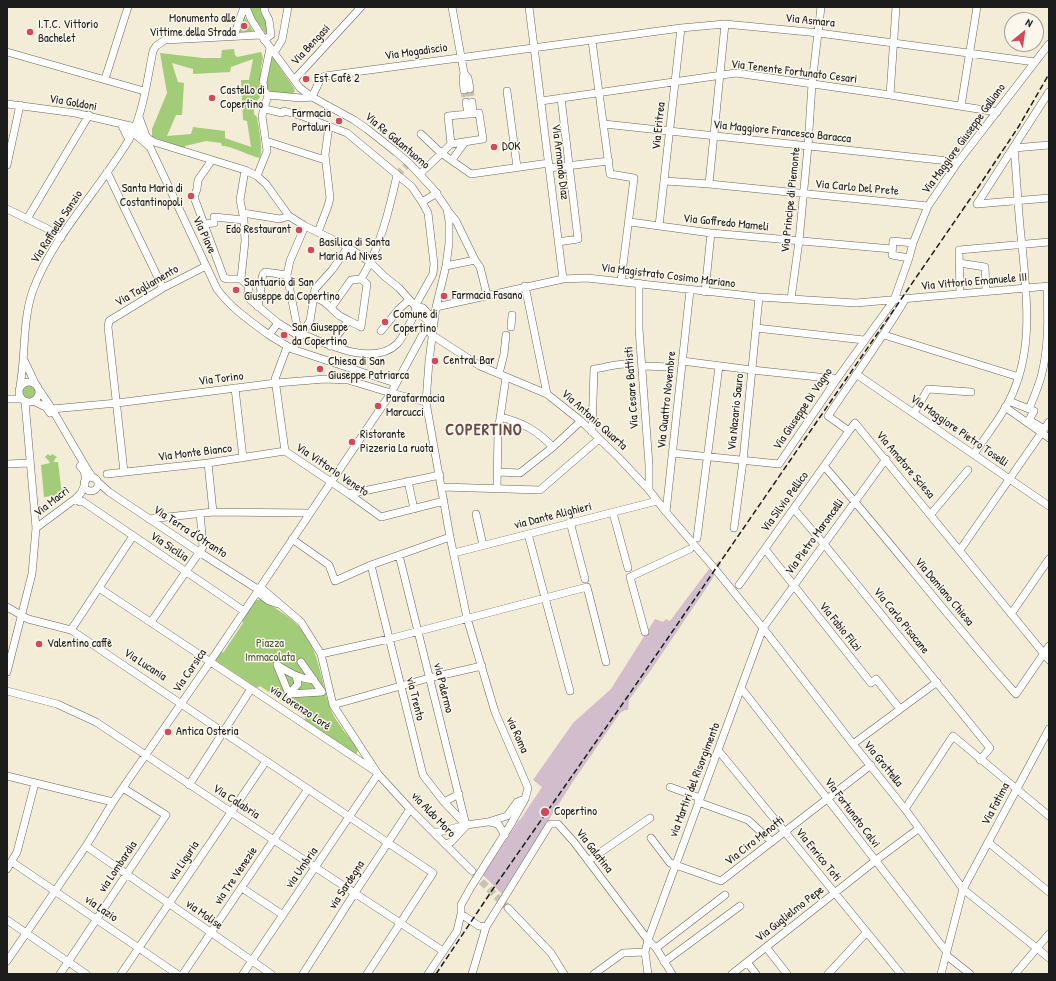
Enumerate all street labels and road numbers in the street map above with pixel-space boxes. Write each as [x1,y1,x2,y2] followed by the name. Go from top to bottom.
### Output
[785,11,835,31] street label: Via Asmara
[289,22,333,68] street label: Via Bengasi
[384,40,448,64] street label: Via Mogadiscio
[730,57,858,87] street label: Via Tenente Fortunato Cesari
[919,81,1009,197] street label: Via Maggiore Giuseppe Galliano
[48,92,98,114] street label: Via Goldoni
[649,102,669,150] street label: Via Eritrea
[362,110,432,172] street label: Via Re Galantuomo
[712,118,852,146] street label: Via Maggiore Francesco Baracca
[548,123,572,201] street label: Via Armando Diaz
[778,146,804,254] street label: Via Principe di Piemonte
[814,177,900,199] street label: Via Carlo Del Prete
[28,188,86,266] street label: Via Raffaello Sanzio
[682,211,770,235] street label: Via Goffredo Mameli
[189,214,219,256] street label: Via Piave
[600,261,736,291] street label: Via Magistrato Cosimo Mariano
[113,262,181,310] street label: Via Tagliamento
[920,270,1028,294] street label: Via Vittorio Emanuele III
[622,346,642,430] street label: Via Cesare Battisti
[655,351,679,449] street label: Via Quattro Novembre
[770,365,836,453] street label: Via Giuseppe Di Vagno
[198,369,244,389] street label: Via Torino
[725,373,747,451] street label: Via Nazario Sauro
[558,387,630,453] street label: Via Antonio Quarta
[907,392,1011,470] street label: Via Maggiore Pietro Toselli
[873,428,937,502] street label: Via Amatore Sciesa
[293,440,371,500] street label: Via Vittorio Veneto
[157,441,233,465] street label: Via Monte Bianco
[758,469,812,535] street label: Via Silvio Pellico
[32,484,72,520] street label: Via Macrì
[783,496,847,578] street label: Via Pietro Maroncelli
[513,499,593,533] street label: via Dante Alighieri
[150,503,230,561] street label: Via Terra d'Otranto
[147,529,191,565] street label: Via Sicilia
[911,555,977,629] street label: Via Damiano Chiesa
[870,585,932,657] street label: Via Carlo Pisacane
[816,599,864,655] street label: Via Fabio Filzi
[121,646,169,684] street label: Via Lucania
[170,646,210,696] street label: Via Corsica
[430,662,456,714] street label: via Palermo
[403,676,427,722] street label: via Trento
[267,682,333,734] street label: via Lorenzo Loré
[503,715,531,755] street label: via Roma
[667,721,723,839] street label: via Martiri del Risorgimento
[860,738,906,790] street label: Via Grottella
[821,775,883,851] street label: Via Fortunato Calvi
[979,780,1013,828] street label: Via Fatima
[210,782,262,822] street label: Via Calabria
[408,789,458,841] street label: via Aldo Moro
[722,813,788,869] street label: Via Ciro Menotti
[792,825,844,885] street label: Via Enrico Toti
[572,826,616,876] street label: Via Galatina
[96,839,140,895] street label: via Lombardia
[166,839,202,883] street label: via Liguria
[211,844,261,908] street label: via Tre Venezie
[283,845,321,891] street label: via Umbria
[326,858,368,912] street label: via Sardegna
[753,883,827,945] street label: Via Guglielmo Pepe
[82,893,120,925] street label: via Lazio
[183,897,225,933] street label: via Molise

